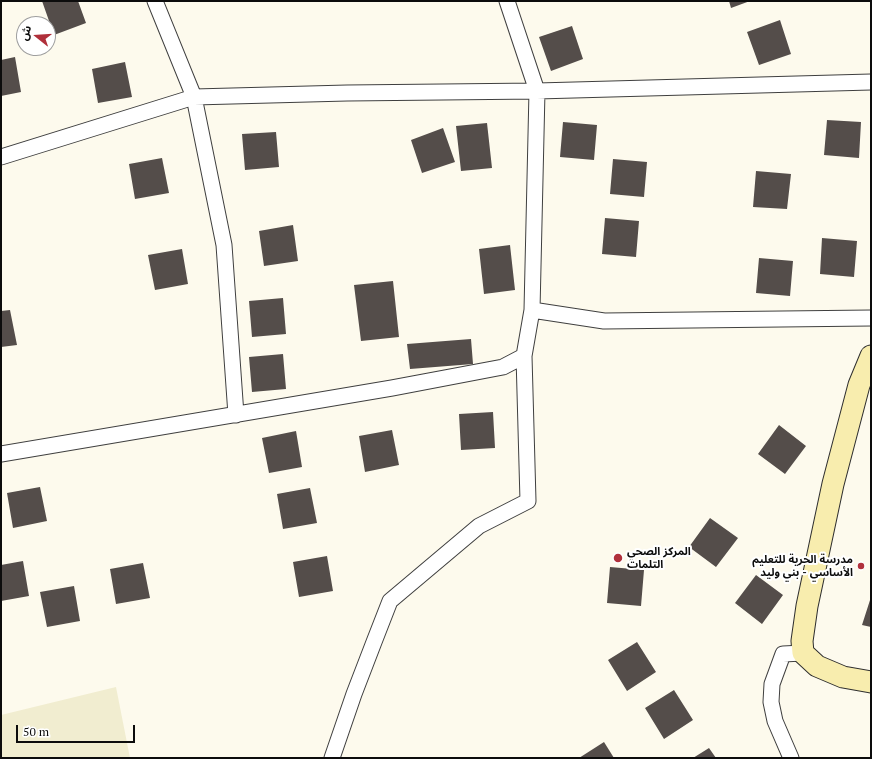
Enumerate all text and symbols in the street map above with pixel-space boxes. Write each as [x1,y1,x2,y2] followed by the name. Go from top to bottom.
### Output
[16,16,56,56] north arrow
[17,24,34,42] text: ش
[627,545,691,571] place label: المركز الصحي التلمات
[612,552,624,564] marker: المركز الصحي التلمات
[752,553,853,579] place label: مدرسة الحرية للتعليم الأساسي - بني وليد
[856,561,866,571] marker: مدرسة الحرية للتعليم الأساسي - بني وليد
[18,717,137,743] scale bar
[23,724,49,739] text: 50 m

